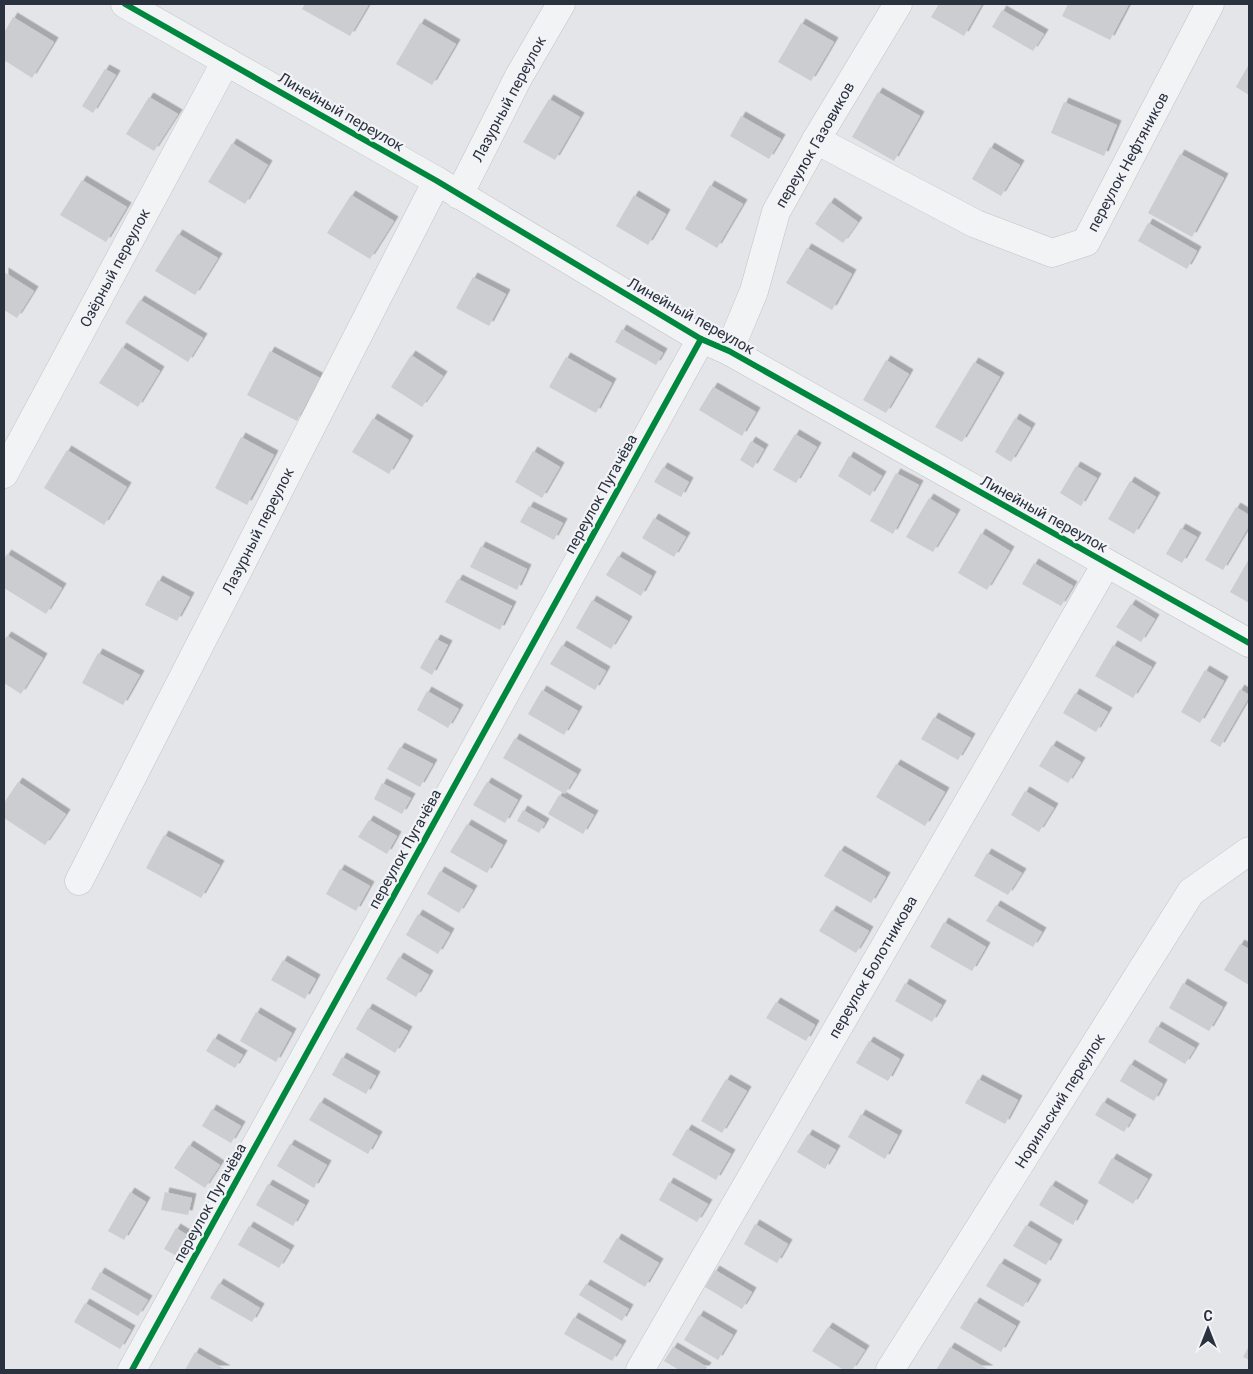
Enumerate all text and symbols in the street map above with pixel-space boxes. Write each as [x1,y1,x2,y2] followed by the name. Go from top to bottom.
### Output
[468,33,550,165] street label: Лазурный переулок
[275,69,407,155] street label: Линейный переулок
[772,79,858,211] street label: переулок Газовиков
[1084,89,1172,235] street label: переулок Нефтяников
[76,205,154,331] street label: Озёрный переулок
[624,274,758,358] street label: Линейный переулок
[561,431,641,557] street label: переулок Пугачёва
[218,465,298,597] street label: Лазурный переулок
[977,472,1111,556] street label: Линейный переулок
[365,786,445,912] street label: переулок Пугачёва
[825,893,921,1041] street label: переулок Болотникова
[1011,1030,1109,1172] street label: Норильский переулок
[170,1140,250,1266] street label: переулок Пугачёва
[1183,1304,1233,1354] north arrow
[1203,1308,1213,1324] text: С

